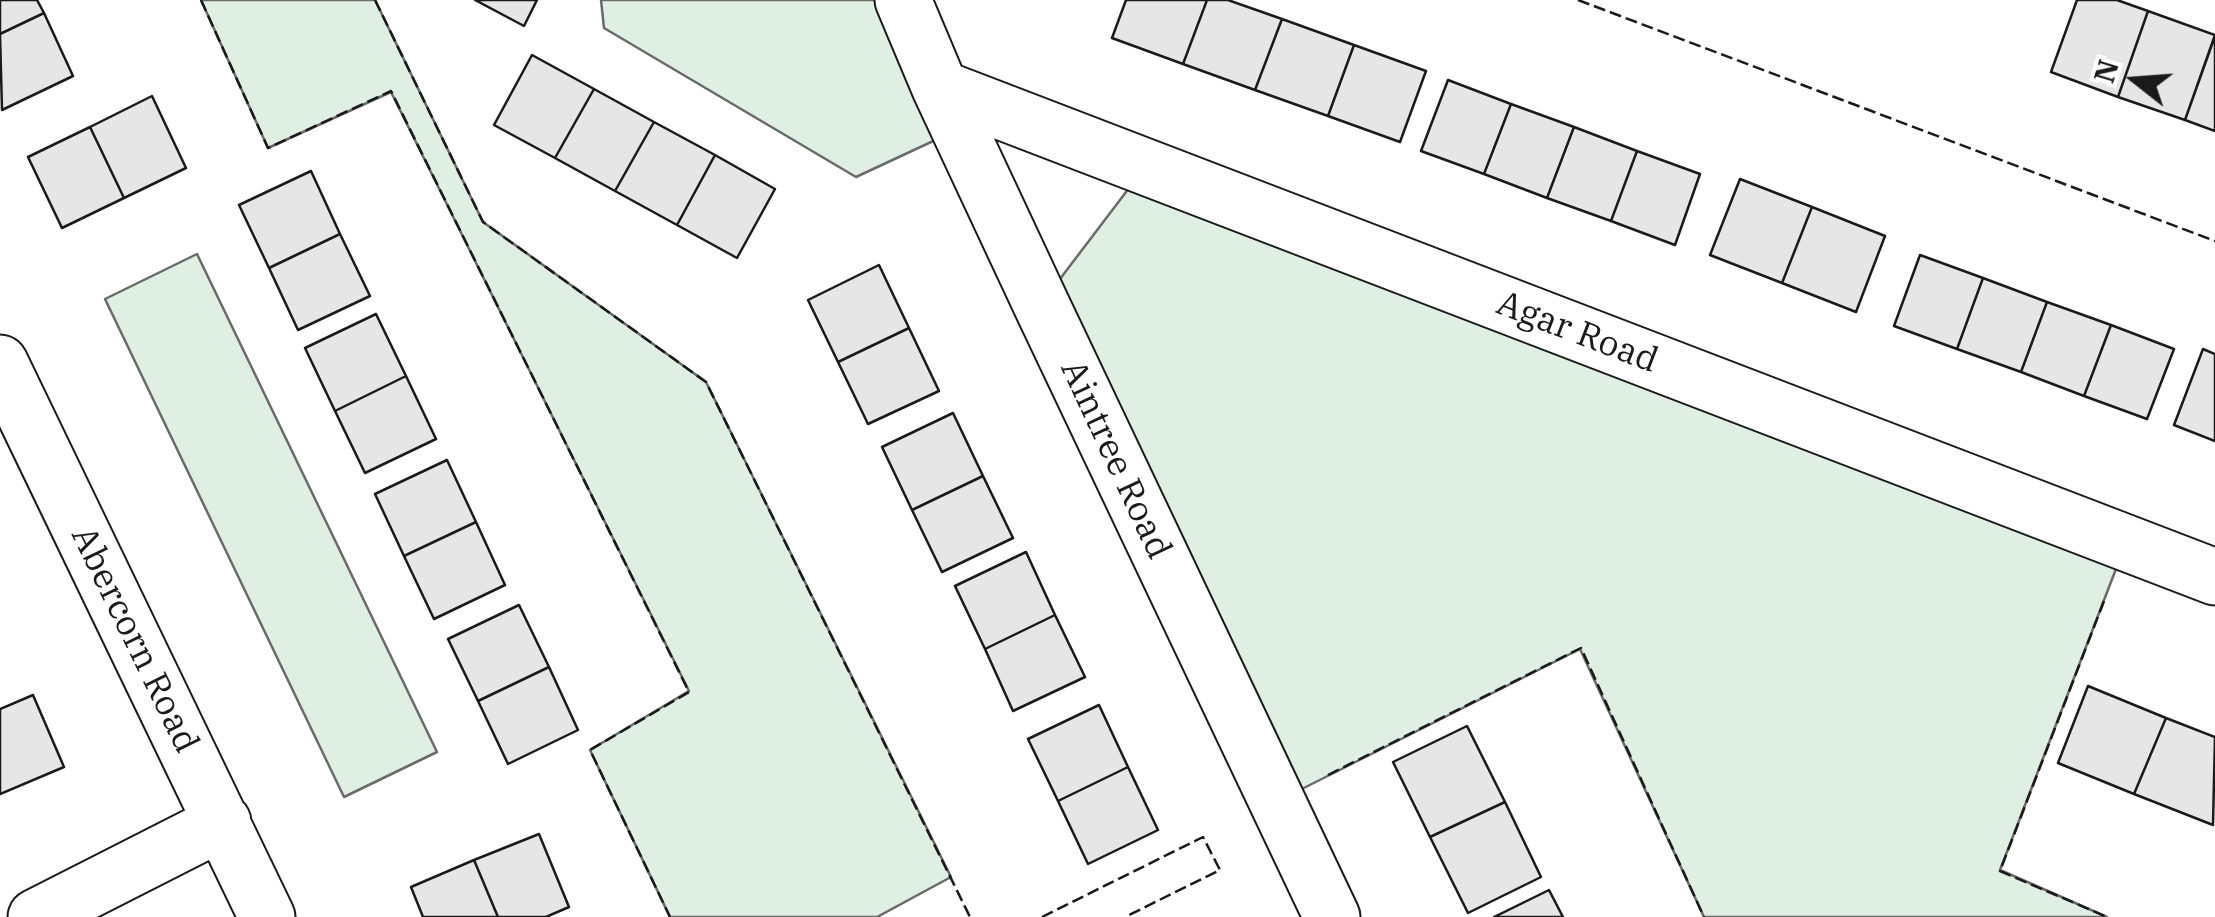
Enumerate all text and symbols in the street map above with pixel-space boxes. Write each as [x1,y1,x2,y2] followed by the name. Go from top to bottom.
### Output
[2085,30,2185,130] north arrow
[2085,55,2127,87] text: N
[1491,283,1663,383] street label: Agar Road
[1051,354,1179,566] street label: Aintree Road
[61,520,207,760] street label: Abercorn Road

